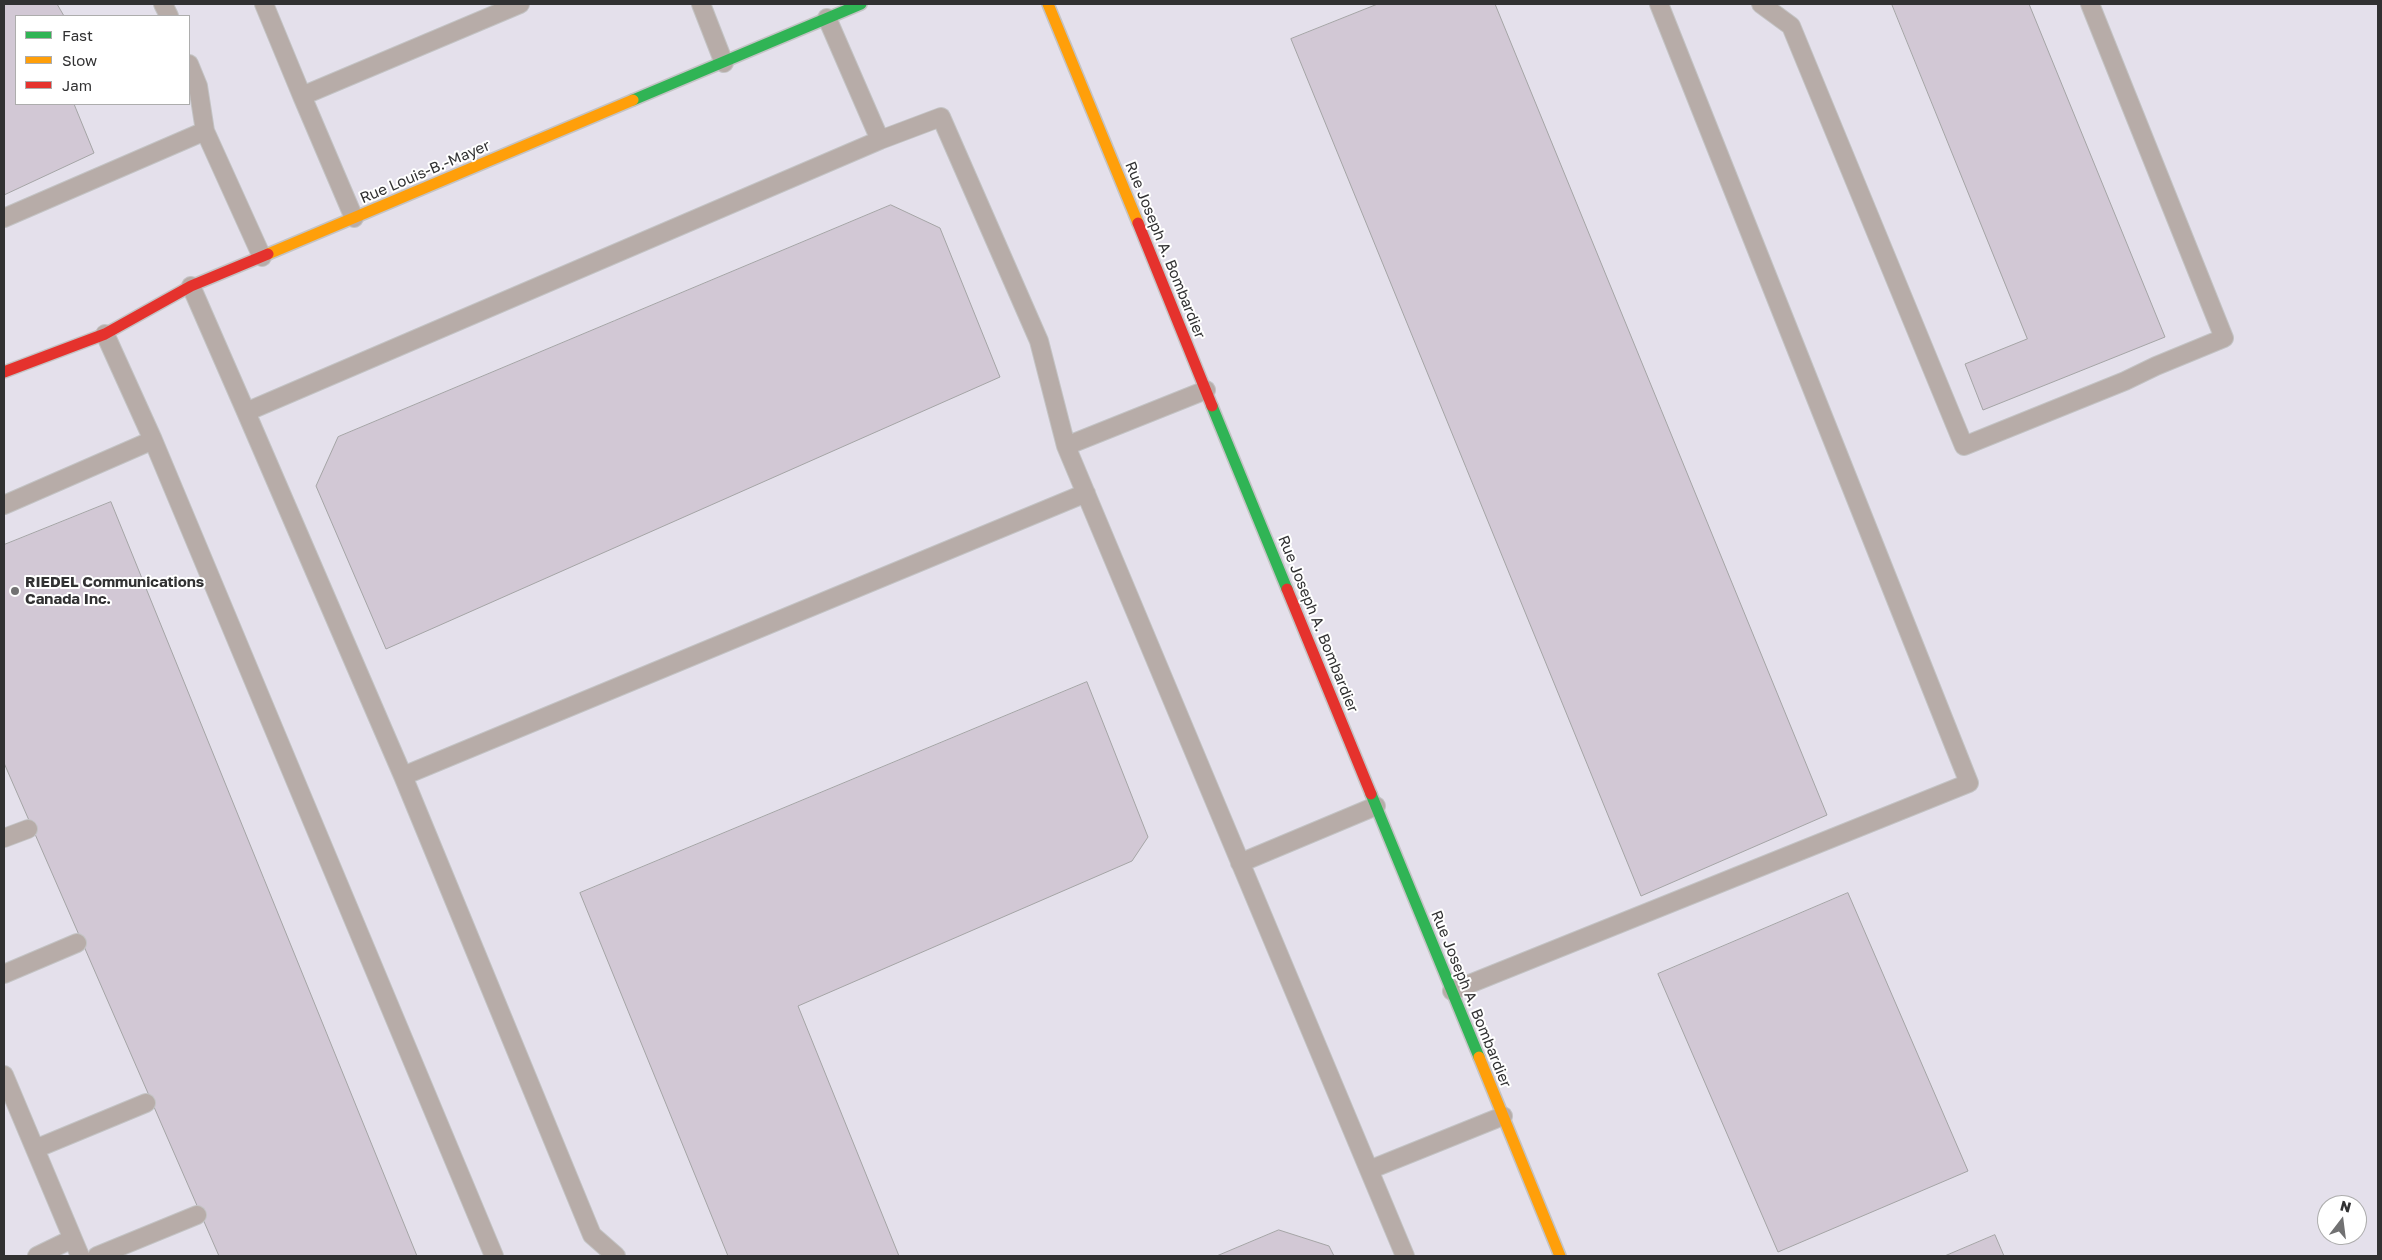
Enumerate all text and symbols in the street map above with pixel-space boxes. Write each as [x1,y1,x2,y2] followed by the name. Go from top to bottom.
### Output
[15,15,190,105] legend
[62,26,93,44] text: Fast
[62,51,97,69] text: Slow
[62,76,92,94] text: Jam
[357,136,493,208] street label: Rue Louis-B.-Mayer
[1121,159,1209,341] street label: Rue Joseph A. Bombardier
[1274,533,1362,715] street label: Rue Joseph A. Bombardier
[25,573,204,608] place label: RIEDEL Communications Canada Inc.
[9,585,21,597] marker: RIEDEL Communications Canada Inc.
[1427,908,1515,1090] street label: Rue Joseph A. Bombardier
[2317,1195,2367,1245] north arrow
[2338,1196,2353,1216] text: N

